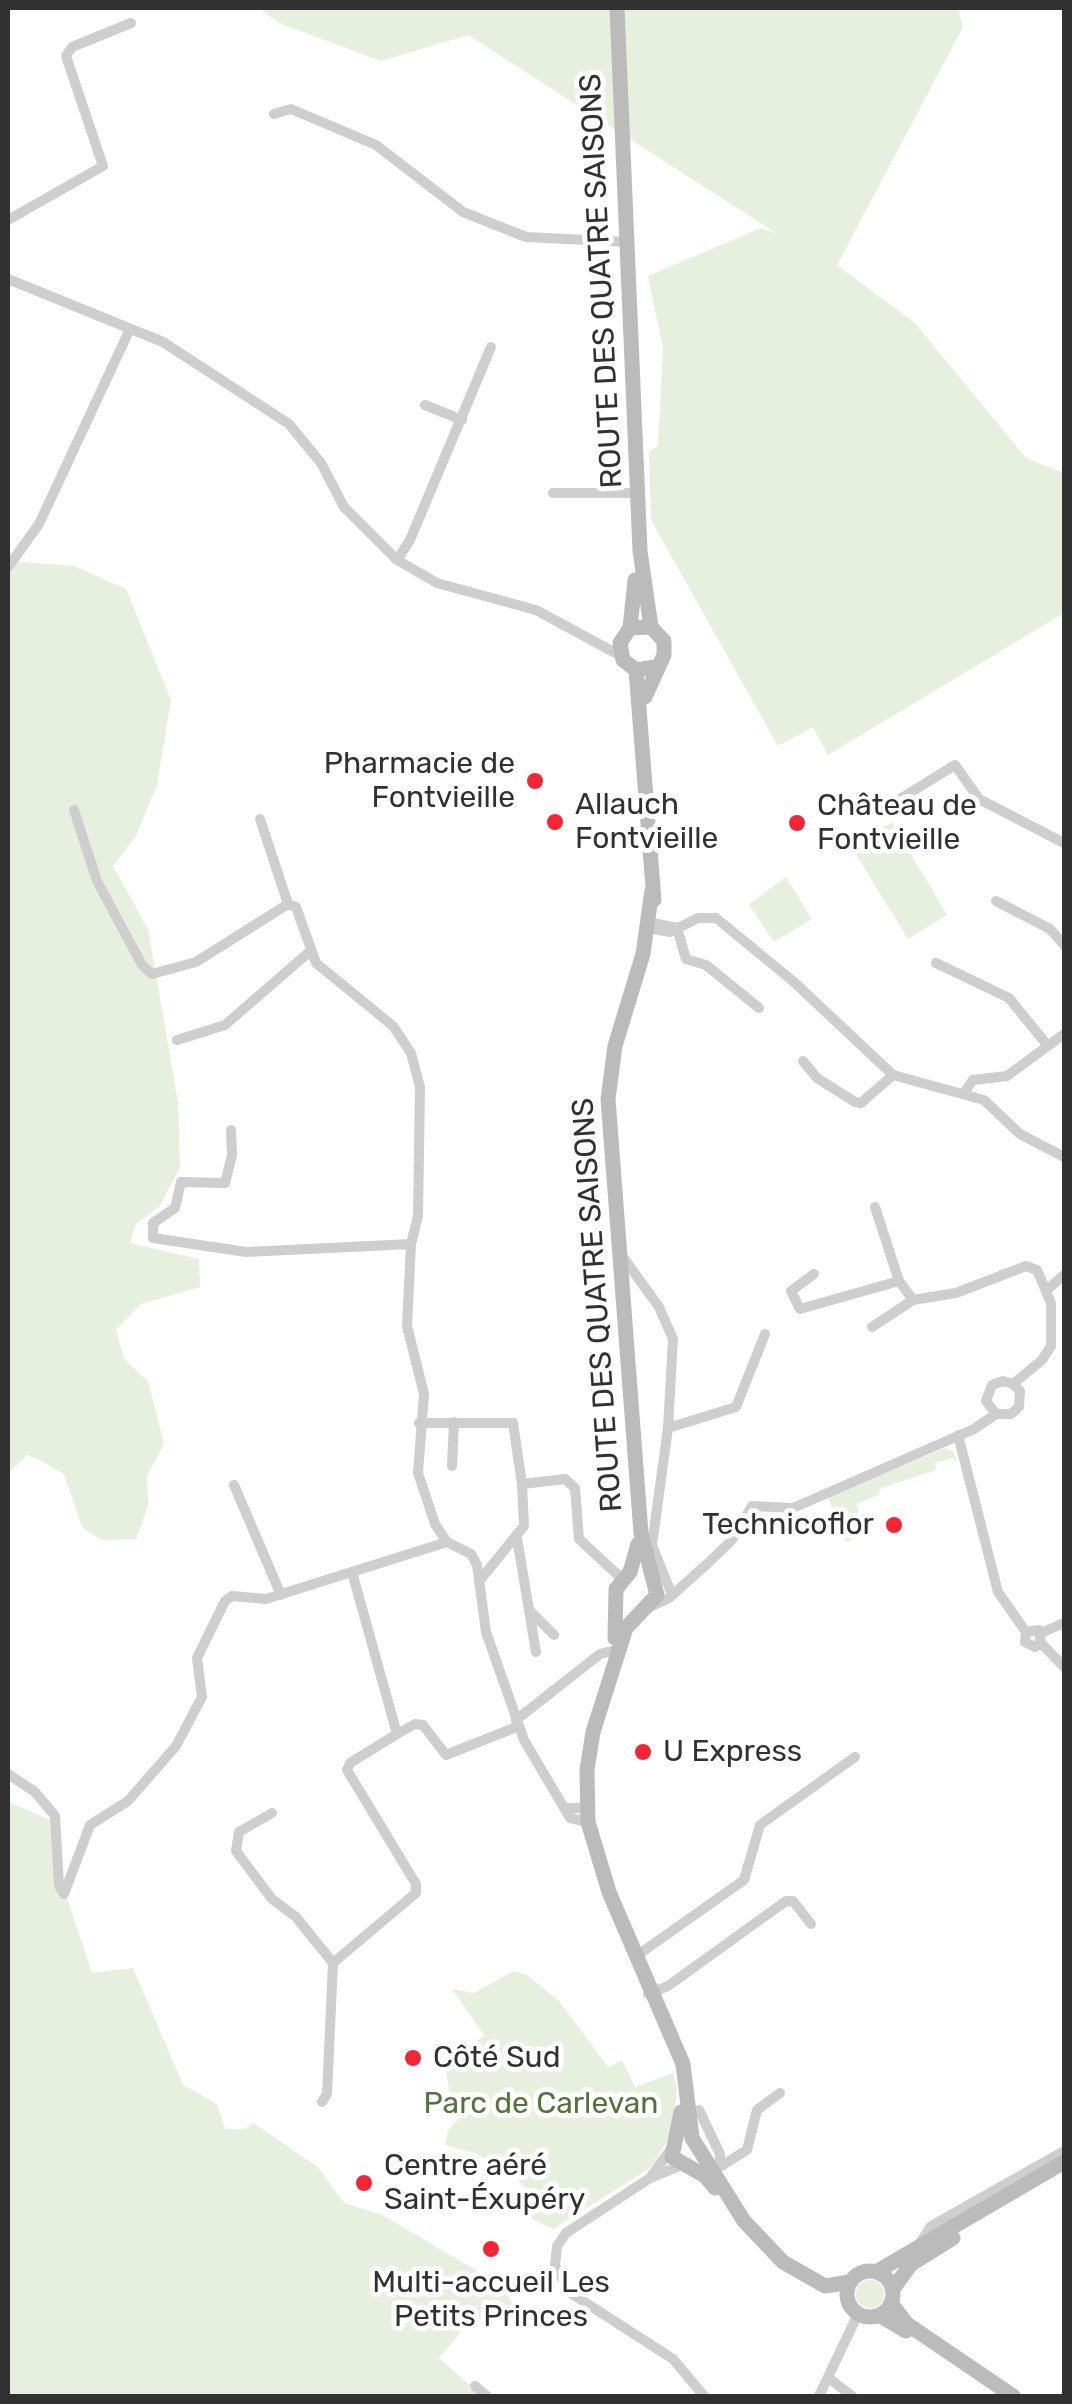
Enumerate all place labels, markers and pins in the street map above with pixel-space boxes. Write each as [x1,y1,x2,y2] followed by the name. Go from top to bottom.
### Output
[324,746,515,816] place label: Pharmacie de Fontvieille
[524,770,546,792] marker: Pharmacie de Fontvieille
[575,787,718,858] place label: Allauch Fontvieille
[817,788,977,858] place label: Château de Fontvieille
[544,811,566,833] marker: Allauch Fontvieille
[786,812,808,834] marker: Château de Fontvieille
[702,1507,874,1543] place label: Technicoflor
[883,1514,905,1536] marker: Technicoflor
[663,1734,802,1770] place label: U Express
[632,1741,654,1763] marker: U Express
[433,2040,561,2076] place label: Côté Sud
[402,2047,424,2069] marker: Côté Sud
[384,2148,585,2218] place label: Centre aéré Saint-Éxupéry
[353,2172,375,2194] marker: Centre aéré Saint-Éxupéry
[480,2238,502,2260] marker: Multi-accueil Les Petits Princes
[372,2265,610,2336] place label: Multi-accueil Les Petits Princes

